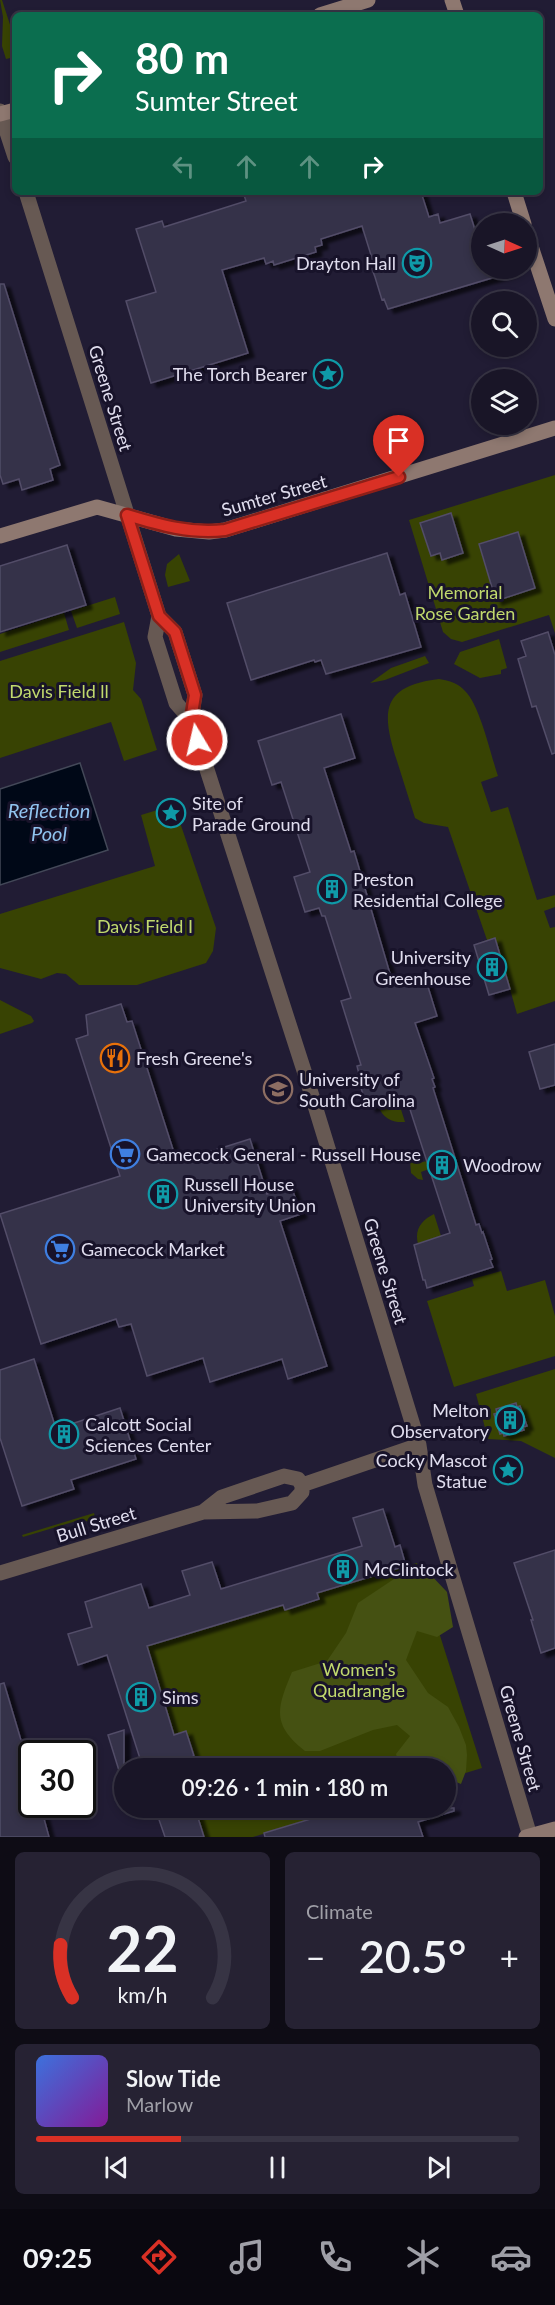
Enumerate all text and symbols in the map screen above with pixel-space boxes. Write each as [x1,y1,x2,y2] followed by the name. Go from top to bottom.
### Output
[135,33,229,83] text: 80 m
[36,36,114,114] icon: right
[135,84,298,117] text: Sumter Street
[167,150,200,183] icon: left
[230,150,263,183] icon: ahead
[293,150,326,183] icon: ahead
[356,150,389,183] icon: right
[471,213,537,279] north arrow
[471,213,537,435] map controls
[401,247,433,279] theatre icon: Drayton Hall
[296,252,396,274] place label: Drayton Hall
[471,291,537,357] button: search
[84,342,138,454] street label: Greene Street
[312,358,344,390] place icon: The Torch Bearer
[173,363,307,385] place label: The Torch Bearer
[471,369,537,435] button: layers
[373,415,424,477] pin
[382,424,415,457] icon: arrive
[219,469,330,521] street label: Sumter Street
[415,581,515,624] park label: Memorial Rose Garden
[9,680,109,702] park label: Davis Field ll
[165,708,229,772] position arrow
[192,792,311,835] place label: Site of Parade Ground
[155,797,187,829] place icon: Site of Parade Ground
[8,798,90,845] water label: Reflection Pool
[353,868,502,911] place label: Preston Residential College
[316,873,348,905] building icon: Preston Residential College
[97,915,193,937] park label: Davis Field I
[375,946,472,989] place label: University Greenhouse
[476,951,508,983] building icon: University Greenhouse
[99,1042,131,1074] restaurant icon: Fresh Greene's
[136,1047,252,1069] place label: Fresh Greene's
[299,1068,415,1111] place label: University of South Carolina
[262,1073,294,1105] school or university icon: University of South Carolina
[109,1138,141,1170] supermarket icon: Gamecock General - Russell House
[146,1143,421,1165] place label: Gamecock General - Russell House
[426,1149,458,1181] building icon: Woodrow
[463,1154,542,1176] place label: Woodrow
[184,1173,316,1216] place label: Russell House University Union
[147,1178,179,1210] building icon: Russell House University Union
[359,1215,413,1327] street label: Greene Street
[44,1233,76,1265] supermarket icon: Gamecock Market
[81,1238,225,1260] place label: Gamecock Market
[390,1399,490,1442] place label: Melton Observatory
[494,1404,526,1436] building icon: Melton Observatory
[85,1413,212,1456] place label: Calcott Social Sciences Center
[48,1418,80,1450] building icon: Calcott Social Sciences Center
[376,1449,488,1492] place label: Cocky Mascot Statue
[492,1454,524,1486] place icon: Cocky Mascot Statue
[54,1501,139,1547] street label: Bull Street
[327,1553,359,1585] building icon: McClintock
[364,1558,455,1580] place label: McClintock
[313,1658,405,1701] park label: Women's Quadrangle
[125,1681,157,1713] building icon: Sims
[495,1682,547,1794] street label: Greene Street
[162,1686,199,1708] place label: Sims
[18,1740,96,1818] speed limit sign: 30
[182,1774,388,1801] text: 09:26 · 1 min · 180 m
[306,1899,373,1923] text: Climate
[106,1910,179,1985] text: 22
[359,1929,466,1983] text: 20.5°
[306,1937,325,1977] text: −
[500,1937,519,1977] text: +
[117,1982,168,2008] text: km/h
[126,2065,221,2092] text: Slow Tide
[126,2092,193,2116] text: Marlow
[100,2151,133,2184] icon: previous
[261,2151,294,2184] icon: pause
[422,2151,455,2184] icon: next
[138,2236,180,2278] icon: directions
[226,2236,268,2278] icon: music
[314,2236,356,2278] icon: phone
[402,2236,444,2278] icon: climate
[490,2236,532,2278] icon: car
[23,2241,93,2274] text: 09:25

